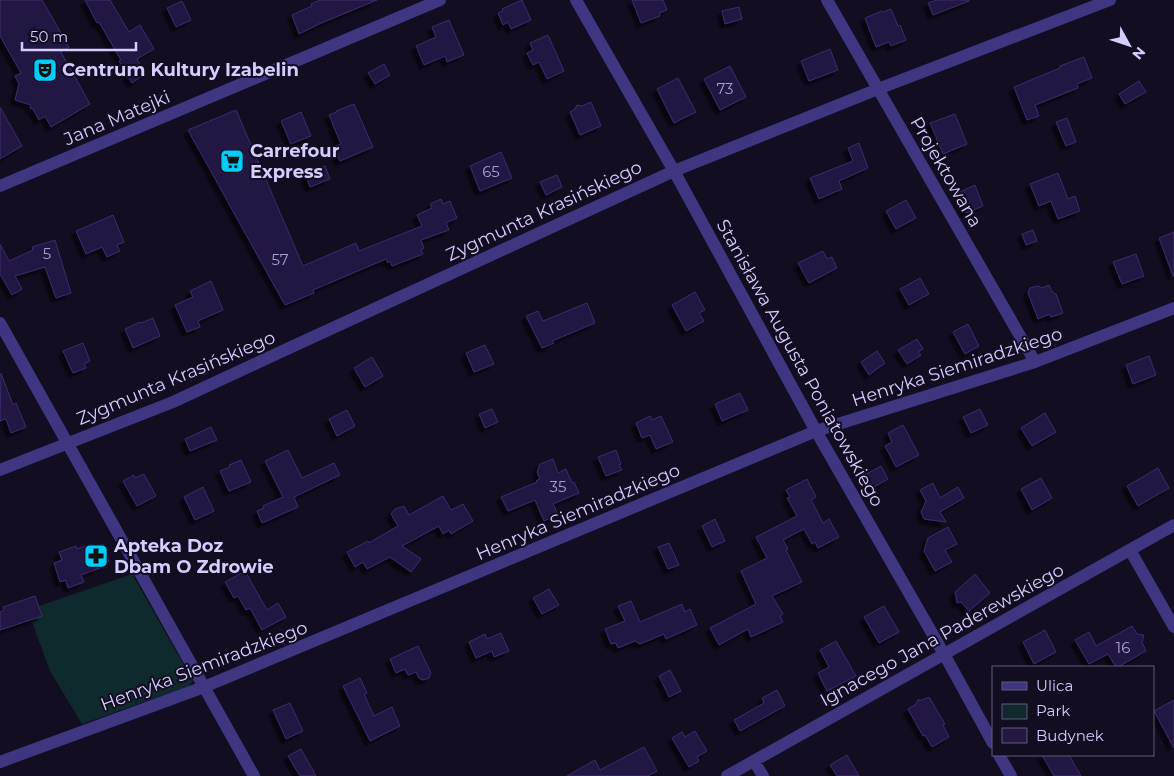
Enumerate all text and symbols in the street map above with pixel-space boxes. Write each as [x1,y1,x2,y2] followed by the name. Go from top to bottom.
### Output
[22,20,136,52] scale bar
[1104,20,1154,70] north arrow
[30,27,68,46] text: 50 m
[1128,43,1149,63] text: N
[32,57,58,83] theatre icon: Centrum Kultury Izabelin
[62,59,299,81] place label: Centrum Kultury Izabelin
[716,79,734,98] house number: 73
[60,86,173,151] street label: Jana Matejki
[905,113,987,231] street label: Projektowana
[250,140,340,183] place label: Carrefour Express
[219,148,245,174] supermarket icon: Carrefour Express
[443,156,645,266] street label: Zygmunta Krasińskiego
[482,162,500,181] house number: 65
[712,215,888,511] street label: Stanisława Augusta Poniatowskiego
[43,244,51,263] house number: 5
[271,250,289,269] house number: 57
[849,323,1065,411] street label: Henryka Siemiradzkiego
[73,326,279,430] street label: Zygmunta Krasińskiego
[473,459,683,565] street label: Henryka Siemiradzkiego
[550,477,566,496] house number: 35
[113,535,274,578] place label: Apteka Doz Dbam O Zdrowie
[83,543,109,569] pharmacy icon: Apteka Doz Dbam O Zdrowie
[816,559,1068,711] street label: Ignacego Jana Paderewskiego
[97,616,311,716] street label: Henryka Siemiradzkiego
[1116,638,1130,657] house number: 16
[992,666,1154,756] legend
[1036,676,1073,695] text: Ulica
[1036,701,1070,720] text: Park
[1036,726,1104,745] text: Budynek

